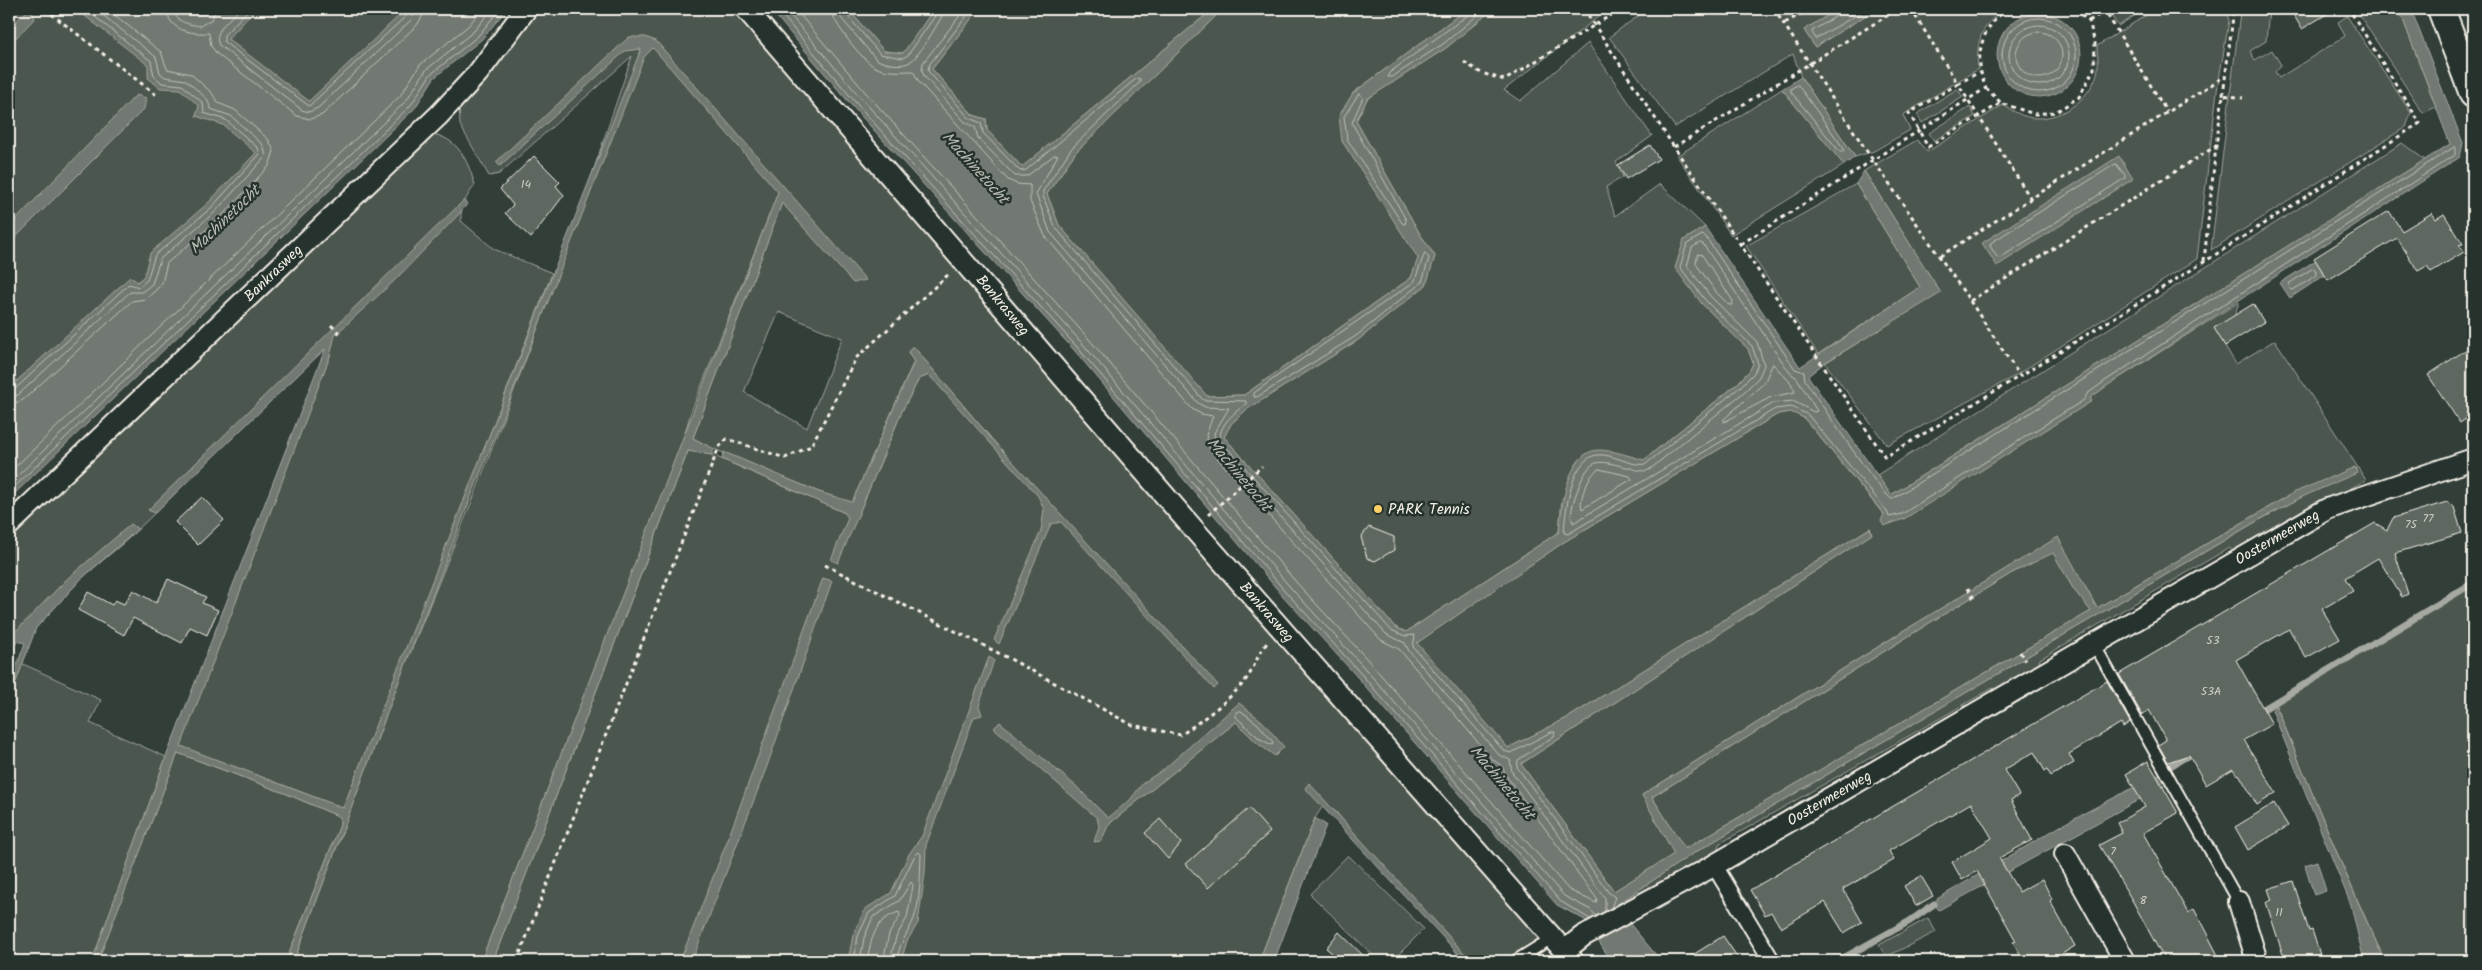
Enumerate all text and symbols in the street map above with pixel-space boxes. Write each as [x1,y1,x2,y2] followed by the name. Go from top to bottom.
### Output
[935,126,1016,212] water label: Machinetocht
[521,175,532,194] house number: 14
[184,178,268,261] water label: Machinetocht
[239,239,309,308] street label: Bankrasweg
[969,270,1035,342] street label: Bankrasweg
[1200,432,1279,520] water label: Machinetocht
[1388,498,1470,522] place label: PARK Tennis
[1372,503,1384,515] marker: PARK Tennis
[2231,504,2324,572] street label: Oostermeerweg
[2422,509,2434,528] house number: 77
[2405,515,2419,534] house number: 75
[1233,577,1300,648] street label: Bankrasweg
[2206,631,2220,650] house number: 53
[2201,682,2221,701] house number: 53A
[1463,740,1542,828] water label: Machinetocht
[1783,765,1876,833] street label: Oostermeerweg
[2110,842,2116,861] house number: 7
[2139,891,2147,910] house number: 8
[2275,903,2283,922] house number: 11

